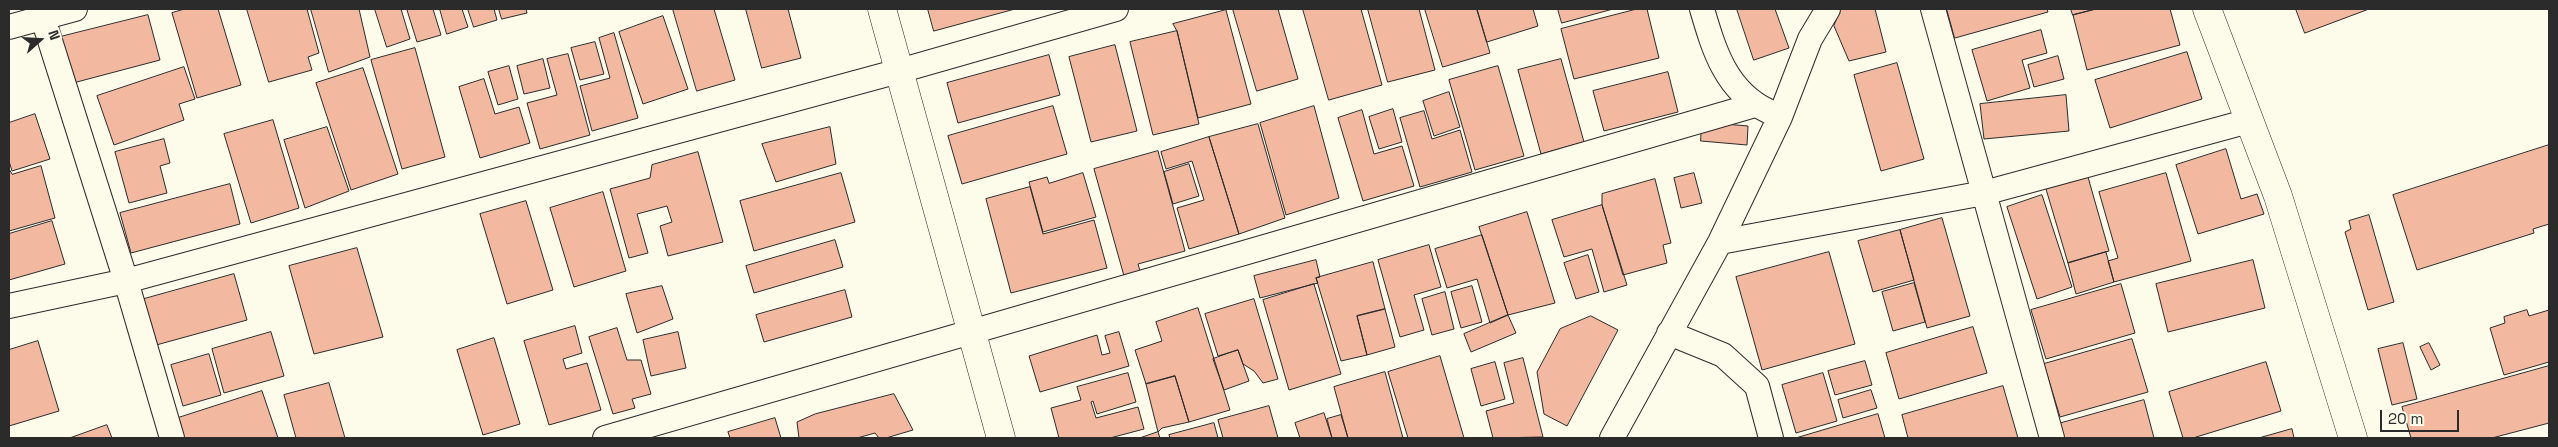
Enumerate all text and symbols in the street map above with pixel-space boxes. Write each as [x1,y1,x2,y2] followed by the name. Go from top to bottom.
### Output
[15,15,65,65] north arrow
[44,28,64,42] text: N
[2383,400,2462,432] scale bar
[2388,409,2423,428] text: 20 m

